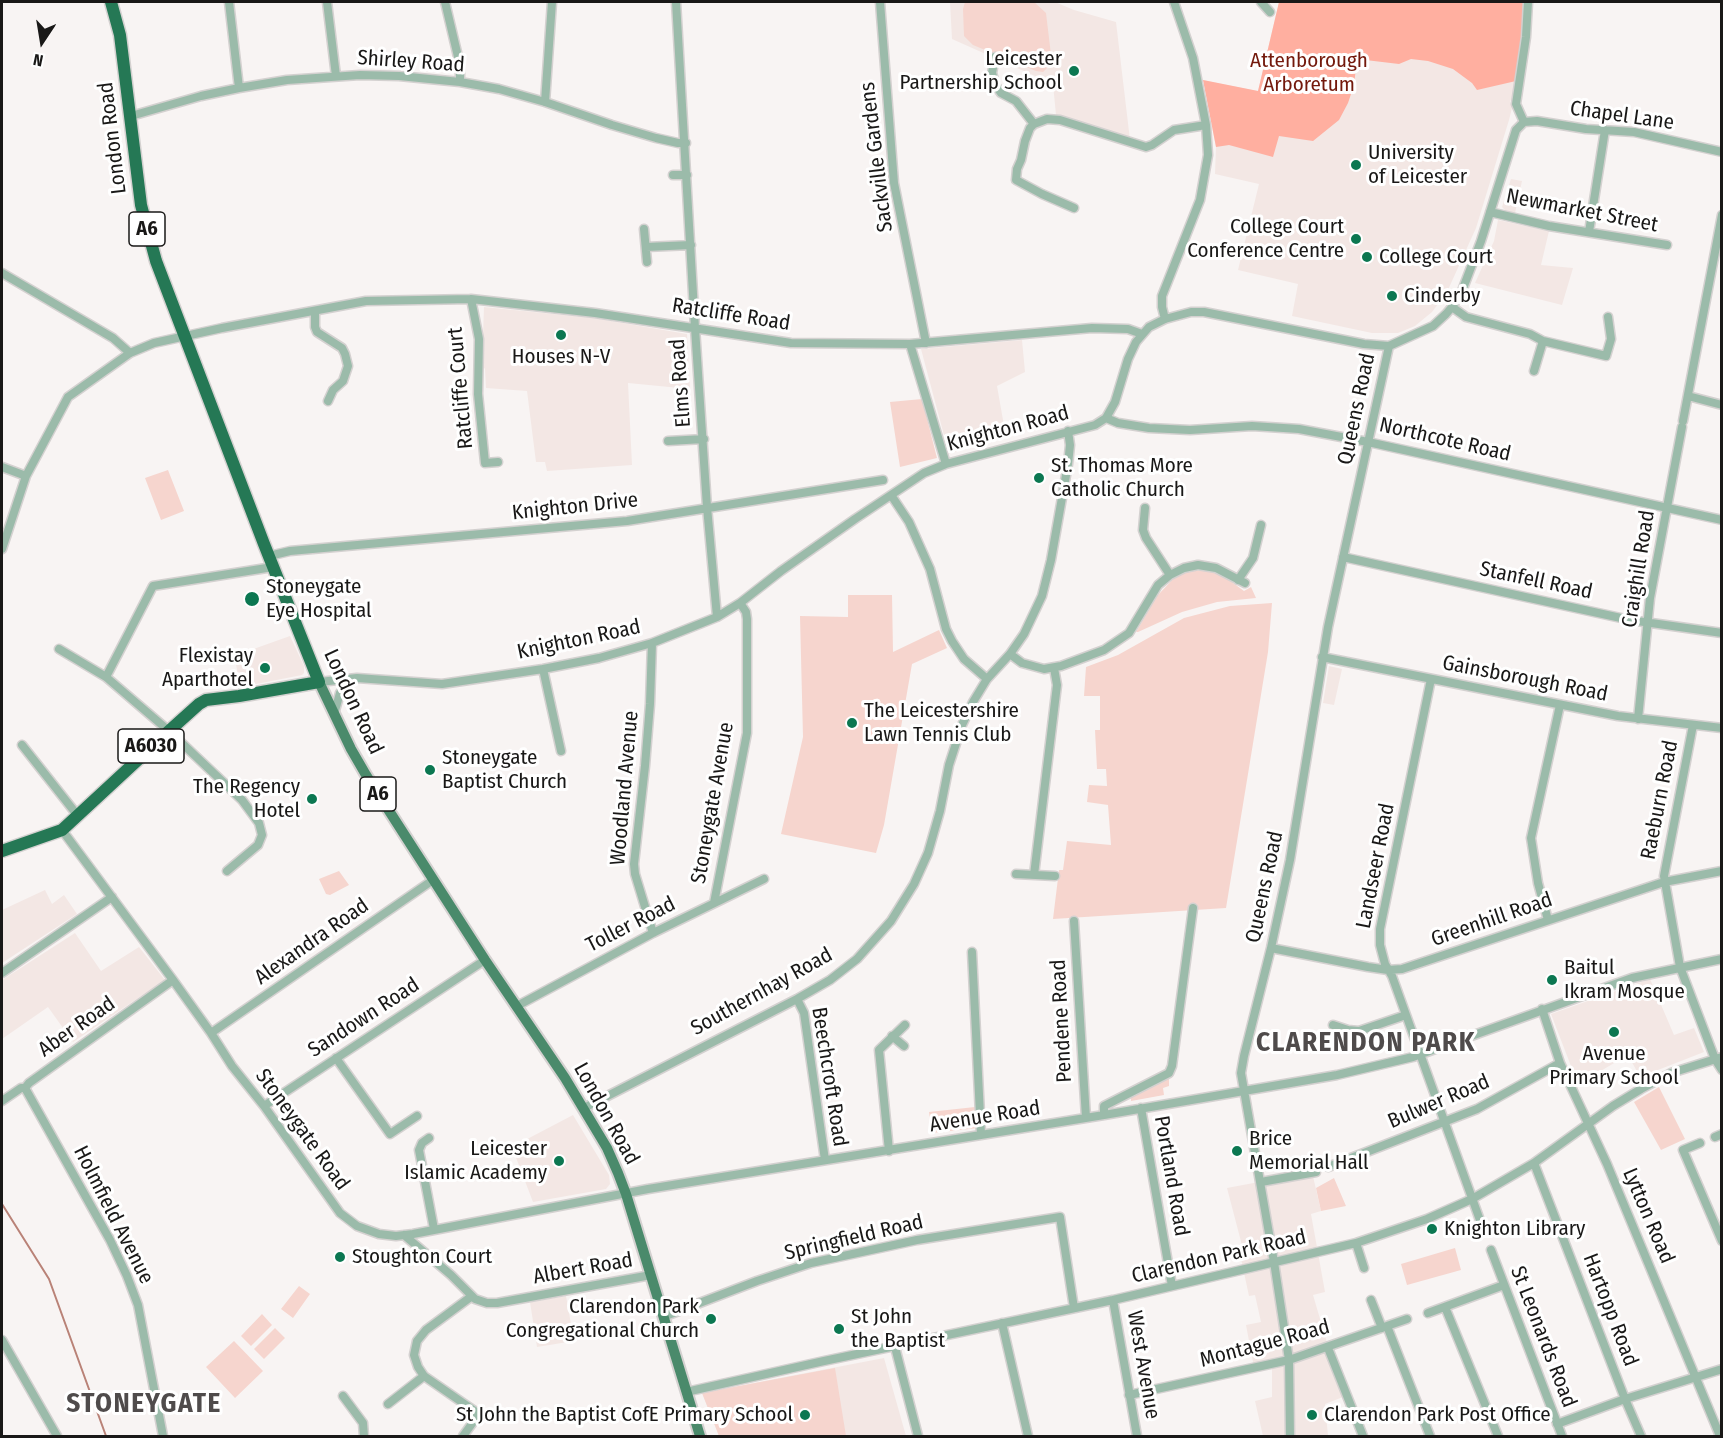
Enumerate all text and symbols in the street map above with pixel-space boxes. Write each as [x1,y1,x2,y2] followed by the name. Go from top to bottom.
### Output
[12,12,72,72] north arrow
[356,46,466,78] street label: Shirley Road
[900,46,1062,96] place label: Leicester Partnership School
[1250,48,1368,98] park label: Attenborough Arboretum
[31,50,45,70] text: N
[1067,64,1081,78] marker: Leicester Partnership School
[94,80,132,196] street label: London Road
[855,80,899,234] street label: Sackville Gardens
[1568,96,1676,136] street label: Chapel Lane
[1368,140,1467,190] place label: University of Leicester
[1349,158,1363,172] marker: University of Leicester
[1504,184,1660,238] street label: Newmarket Street
[129,212,165,246] road number: A6
[1187,214,1344,264] place label: College Court Conference Centre
[1349,232,1363,246] marker: College Court Conference Centre
[1379,244,1493,270] place label: College Court
[1360,250,1374,264] marker: College Court
[1404,283,1480,309] place label: Cinderby
[1385,289,1399,303] marker: Cinderby
[670,293,792,337] street label: Ratcliffe Road
[443,326,479,450] street label: Ratcliffe Court
[554,328,568,342] marker: Houses N-V
[665,338,697,428] street label: Elms Road
[512,344,610,370] place label: Houses N-V
[1333,351,1381,467] street label: Queens Road
[944,401,1072,457] street label: Knighton Road
[1377,413,1513,467] street label: Northcote Road
[1051,453,1193,503] place label: St. Thomas More Catholic Church
[1032,471,1046,485] marker: St. Thomas More Catholic Church
[511,488,639,526] street label: Knighton Drive
[1617,509,1661,629] street label: Craighill Road
[1477,557,1595,605] street label: Stanfell Road
[266,574,372,624] place label: Stoneygate Eye Hospital
[243,590,261,608] marker: Stoneygate Eye Hospital
[515,615,643,665] street label: Knighton Road
[162,643,253,693] place label: Flexistay Aparthotel
[318,646,388,758] street label: London Road
[1440,651,1610,707] street label: Gainsborough Road
[258,661,272,675] marker: Flexistay Aparthotel
[864,698,1019,748] place label: The Leicestershire Lawn Tennis Club
[606,710,644,866] street label: Woodland Avenue
[845,716,859,730] marker: The Leicestershire Lawn Tennis Club
[686,720,740,886] street label: Stoneygate Avenue
[118,729,184,763] road number: A6030
[1636,738,1684,862] street label: Raeburn Road
[442,745,567,795] place label: Stoneygate Baptist Church
[423,763,437,777] marker: Stoneygate Baptist Church
[193,774,300,824] place label: The Regency Hotel
[360,777,396,811] road number: A6
[305,792,319,806] marker: The Regency Hotel
[1351,801,1401,931] street label: Landseer Road
[1241,829,1289,945] street label: Queens Road
[1428,887,1556,953] street label: Greenhill Road
[582,892,680,958] street label: Toller Road
[250,893,374,991] street label: Alexandra Road
[687,943,837,1041] street label: Southernhay Road
[1564,955,1685,1005] place label: Baitul Ikram Mosque
[1046,959,1078,1083] street label: Pendene Road
[304,973,424,1063] street label: Sandown Road
[1545,973,1559,987] marker: Baitul Ikram Mosque
[34,991,120,1063] street label: Aber Road
[806,1005,852,1149] street label: Beechcroft Road
[1607,1025,1621,1039] marker: Avenue Primary School
[1256,1027,1476,1059] district label: CLARENDON PARK
[1549,1041,1679,1091] place label: Avenue Primary School
[568,1059,644,1169] street label: London Road
[250,1064,354,1196] street label: Stoneygate Road
[1384,1069,1494,1135] street label: Bulwer Road
[928,1096,1042,1138] street label: Avenue Road
[1148,1114,1194,1238] street label: Portland Road
[1249,1126,1369,1176] place label: Brice Memorial Hall
[404,1136,547,1186] place label: Leicester Islamic Academy
[67,1142,159,1288] street label: Holmfield Avenue
[1230,1144,1244,1158] marker: Brice Memorial Hall
[552,1154,566,1168] marker: Leicester Islamic Academy
[1617,1164,1679,1268] street label: Lytton Road
[782,1210,926,1266] street label: Springfield Road
[1444,1216,1585,1242] place label: Knighton Library
[1425,1222,1439,1236] marker: Knighton Library
[1129,1225,1309,1289] street label: Clarendon Park Road
[352,1244,492,1270] place label: Stoughton Court
[531,1248,635,1290] street label: Albert Road
[333,1250,347,1264] marker: Stoughton Court
[1577,1250,1643,1370] street label: Hartopp Road
[1504,1263,1582,1411] street label: St Leonards Road
[506,1294,699,1344] place label: Clarendon Park Congregational Church
[851,1304,945,1354] place label: St John the Baptist
[1121,1309,1165,1421] street label: West Avenue
[704,1312,718,1326] marker: Clarendon Park Congregational Church
[1197,1315,1333,1373] street label: Montague Road
[832,1322,846,1336] marker: St John the Baptist
[66,1388,222,1420] district label: STONEYGATE
[456,1402,793,1428] place label: St John the Baptist CofE Primary School
[1324,1402,1551,1428] place label: Clarendon Park Post Office
[798,1408,812,1422] marker: St John the Baptist CofE Primary School
[1305,1408,1319,1422] marker: Clarendon Park Post Office

